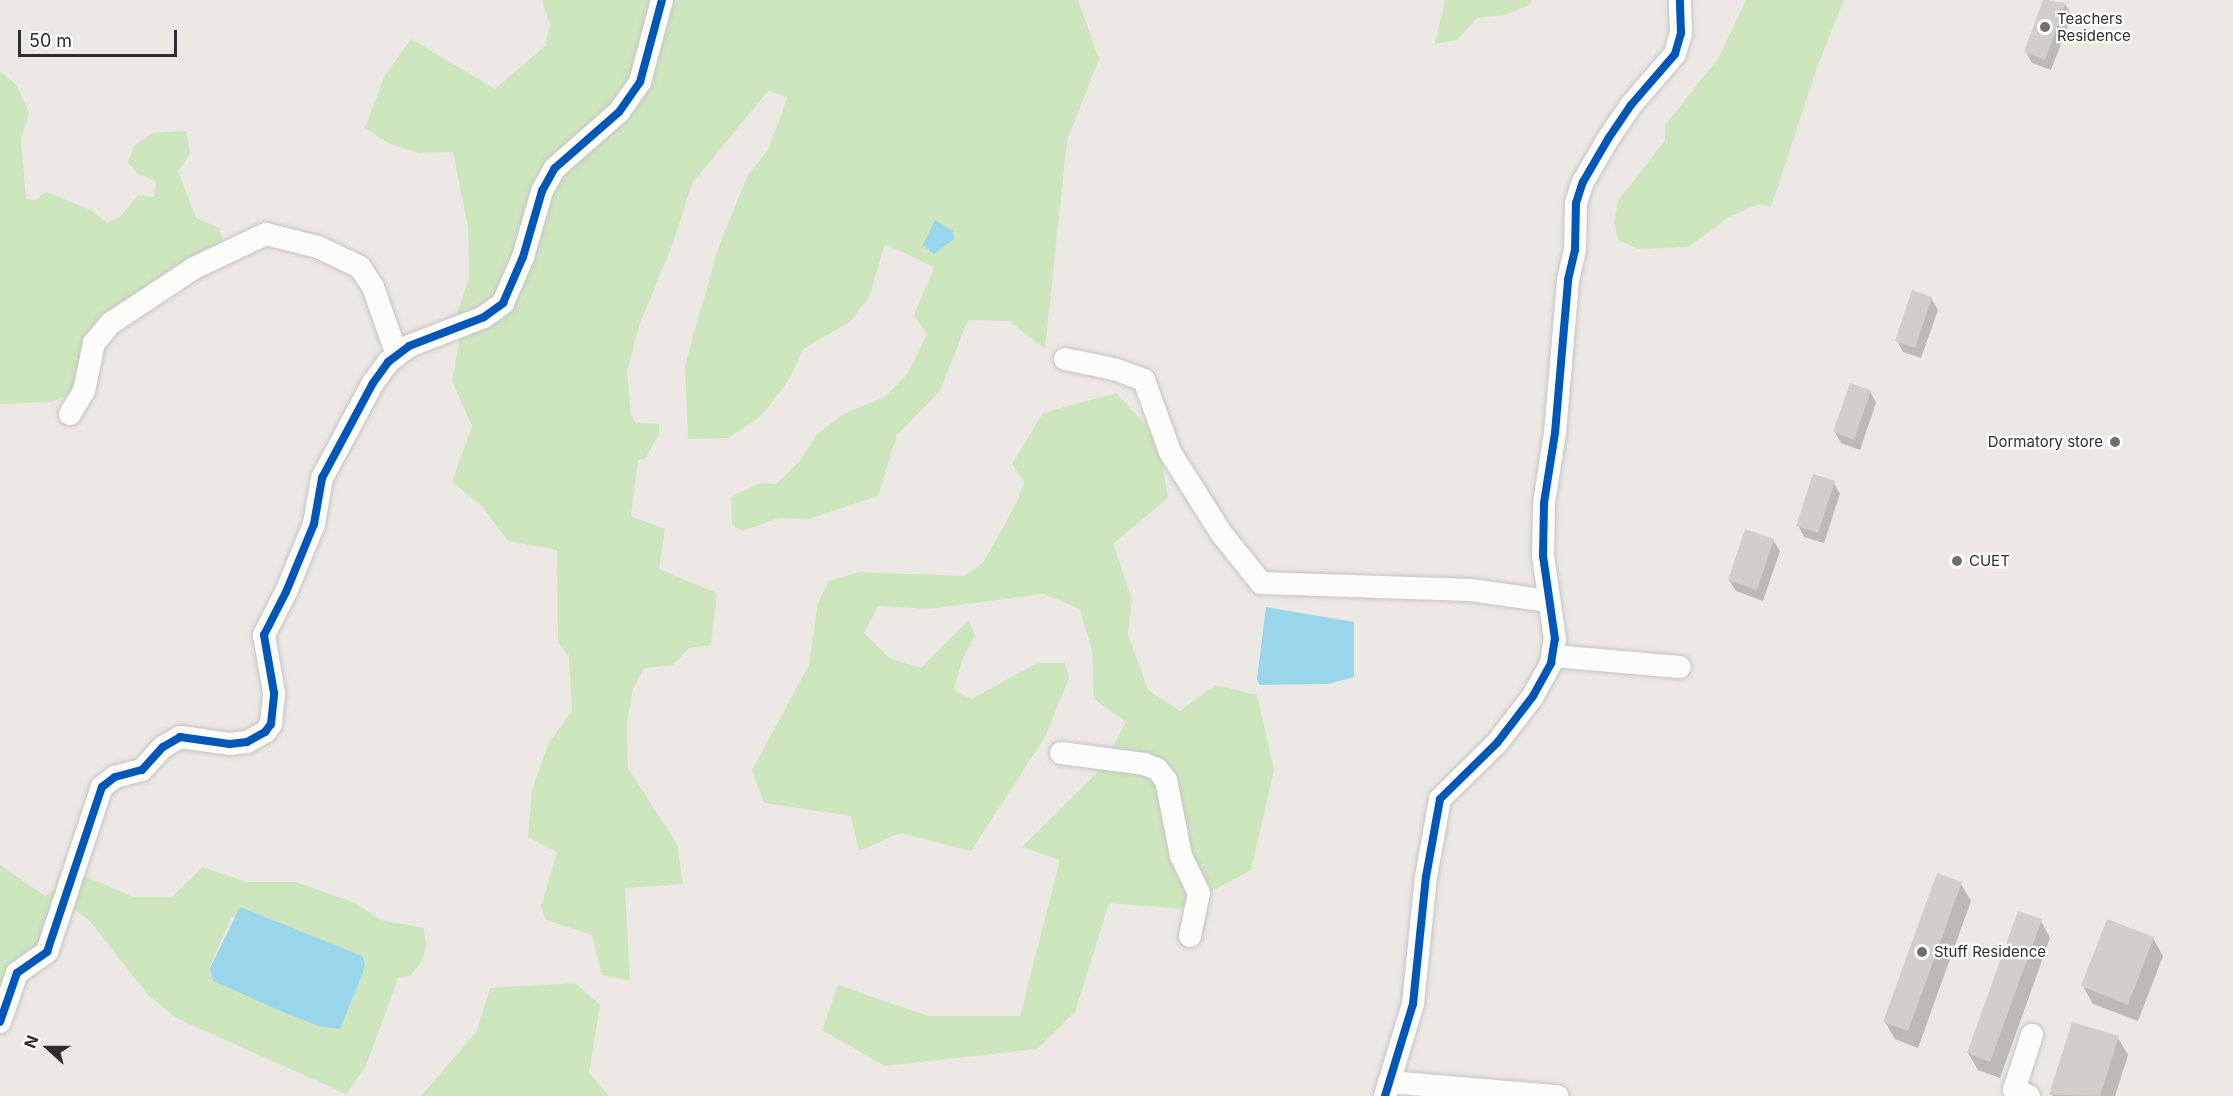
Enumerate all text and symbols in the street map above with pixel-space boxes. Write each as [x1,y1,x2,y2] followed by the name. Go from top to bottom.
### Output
[2057,9,2131,44] place label: Teachers Residence
[21,18,180,56] scale bar
[2038,20,2052,34] marker: Teachers Residence
[29,30,72,51] text: 50 m
[1988,433,2103,451] place label: Dormatory store
[2108,435,2122,449] marker: Dormatory store
[1969,552,2010,570] place label: CUET
[1950,554,1964,568] marker: CUET
[1934,943,2046,961] place label: Stuff Residence
[1915,945,1929,959] marker: Stuff Residence
[18,1018,78,1078] north arrow
[20,1032,43,1051] text: N

